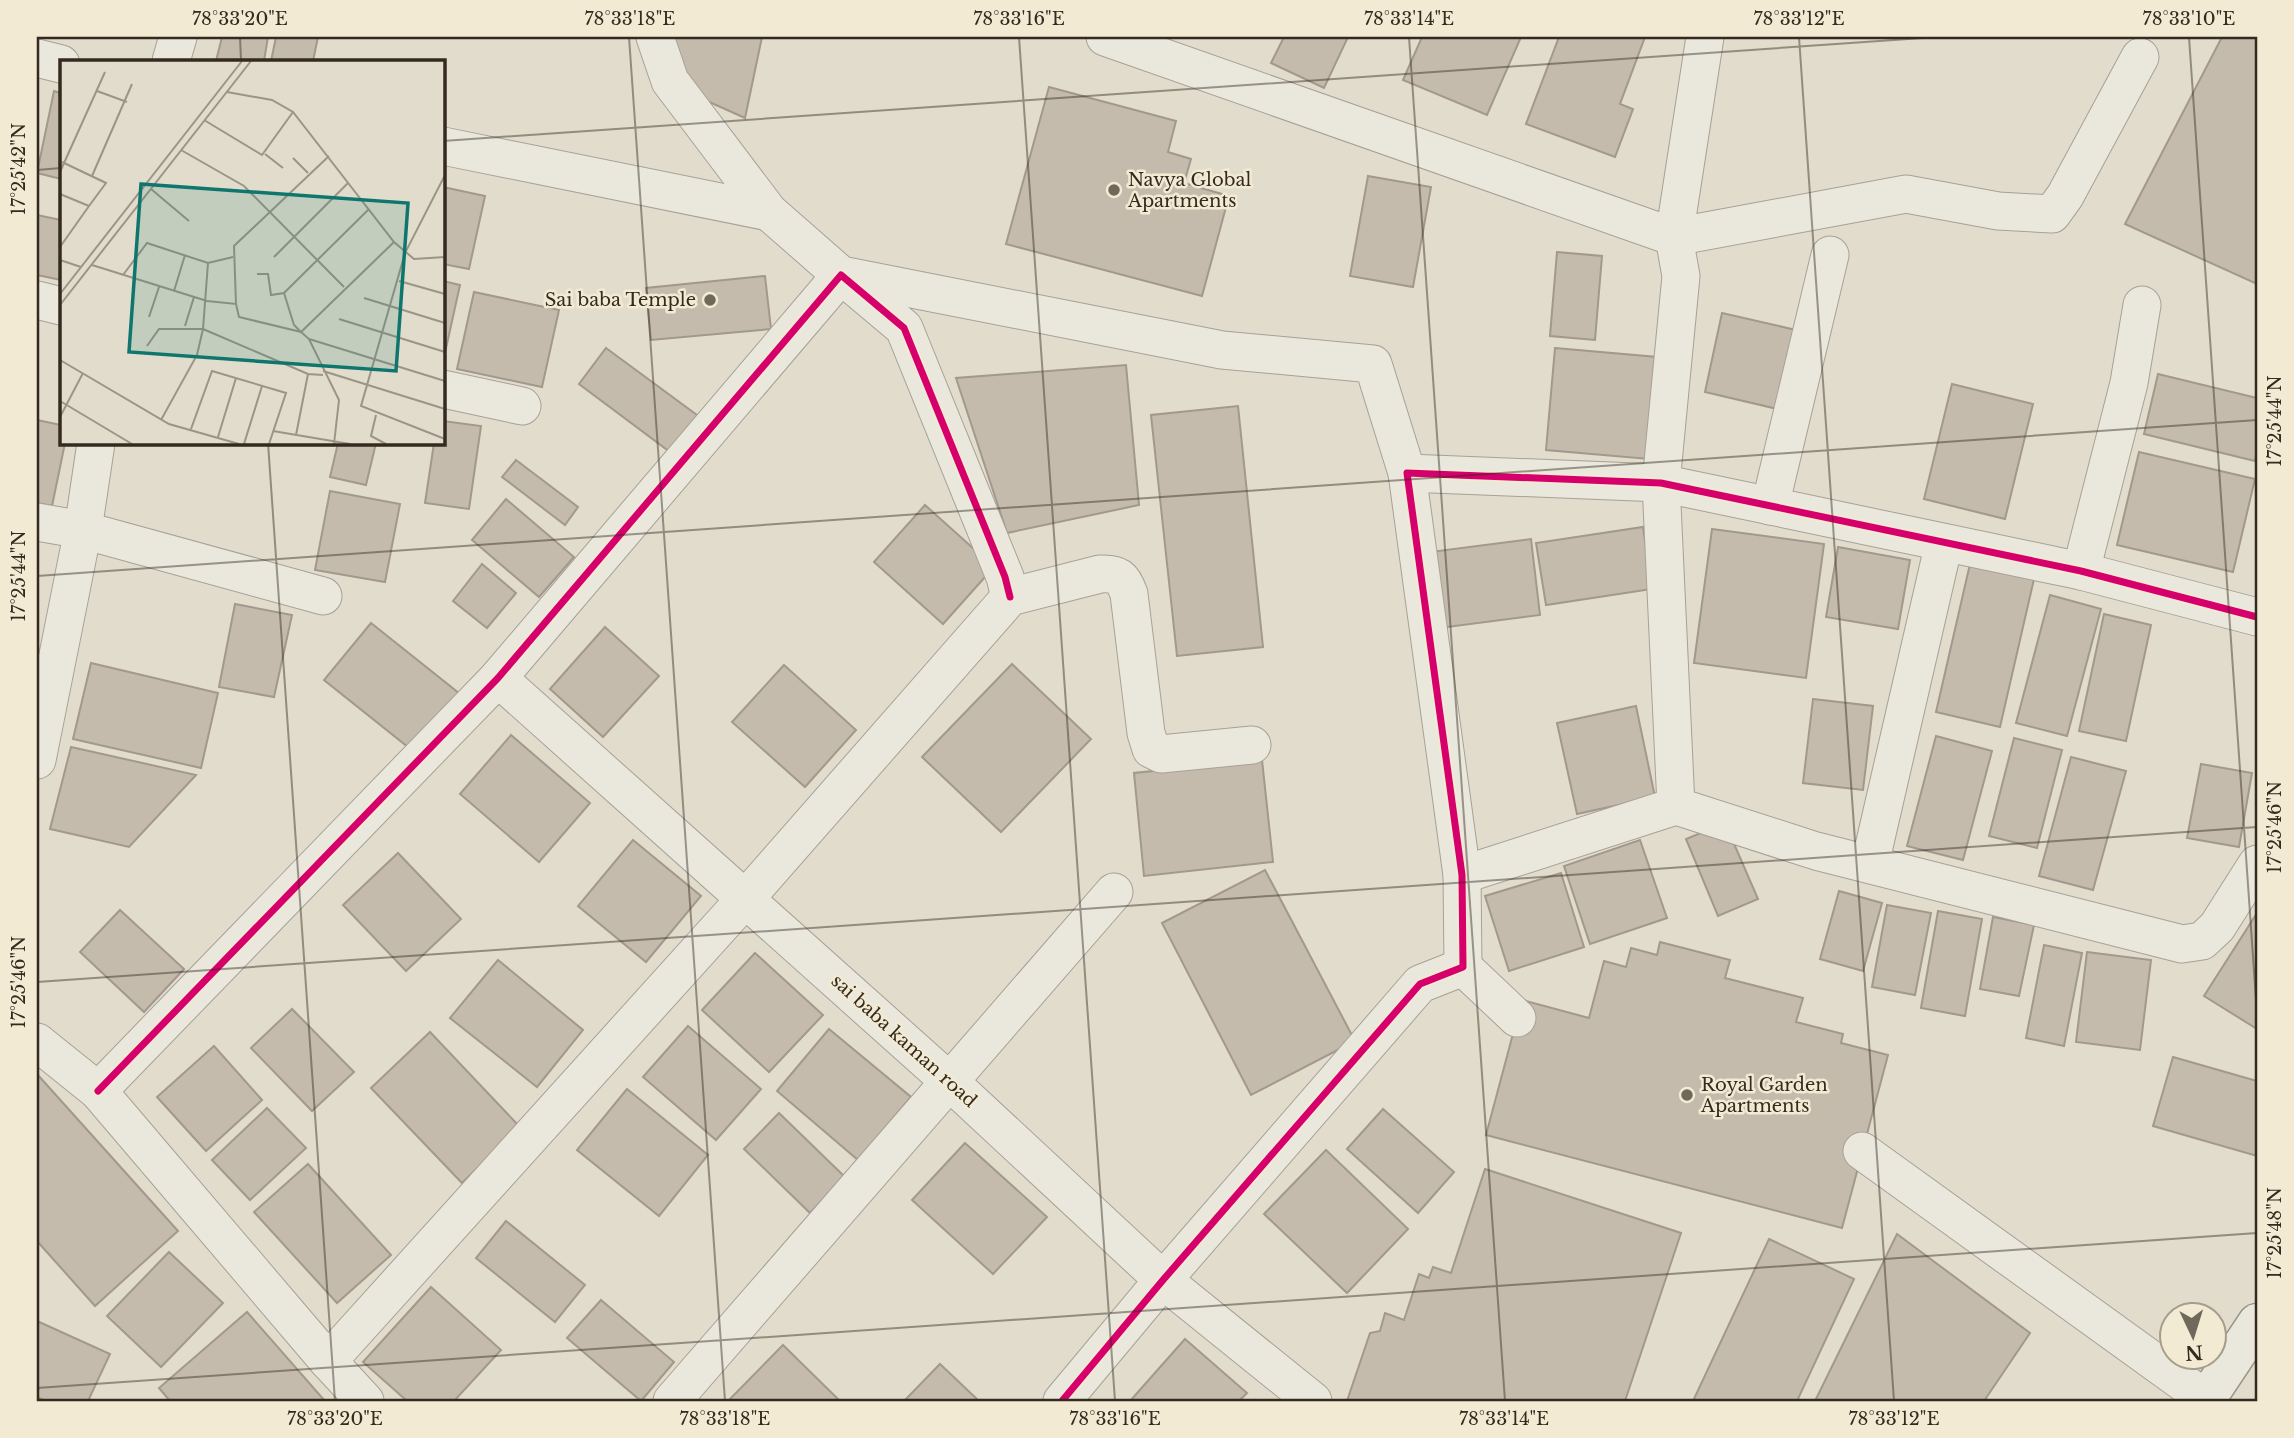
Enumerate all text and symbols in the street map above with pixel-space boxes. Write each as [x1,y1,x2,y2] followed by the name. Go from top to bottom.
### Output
[192,8,288,30] text: 78°33'20"E
[585,8,675,30] text: 78°33'18"E
[973,8,1065,30] text: 78°33'16"E
[1364,8,1454,30] text: 78°33'14"E
[1753,8,1845,30] text: 78°33'12"E
[2143,8,2235,30] text: 78°33'10"E
[60,60,444,444] inset map
[8,123,30,215] text: 17°25'42"N
[1127,169,1251,212] place label: Navya Global Apartments
[1106,182,1122,198] marker: Navya Global Apartments
[545,289,696,311] place label: Sai baba Temple
[702,292,718,308] marker: Sai baba Temple
[2264,375,2286,467] text: 17°25'44"N
[8,530,30,622] text: 17°25'44"N
[2264,781,2286,873] text: 17°25'46"N
[8,936,30,1028] text: 17°25'46"N
[827,970,981,1112] street label: sai baba kaman road
[1700,1074,1828,1117] place label: Royal Garden Apartments
[1679,1087,1695,1103] marker: Royal Garden Apartments
[2264,1187,2286,1279] text: 17°25'48"N
[2158,1302,2228,1372] north arrow
[2184,1340,2204,1365] text: N
[287,1408,383,1430] text: 78°33'20"E
[680,1408,770,1430] text: 78°33'18"E
[1069,1408,1161,1430] text: 78°33'16"E
[1459,1408,1549,1430] text: 78°33'14"E
[1848,1408,1940,1430] text: 78°33'12"E

